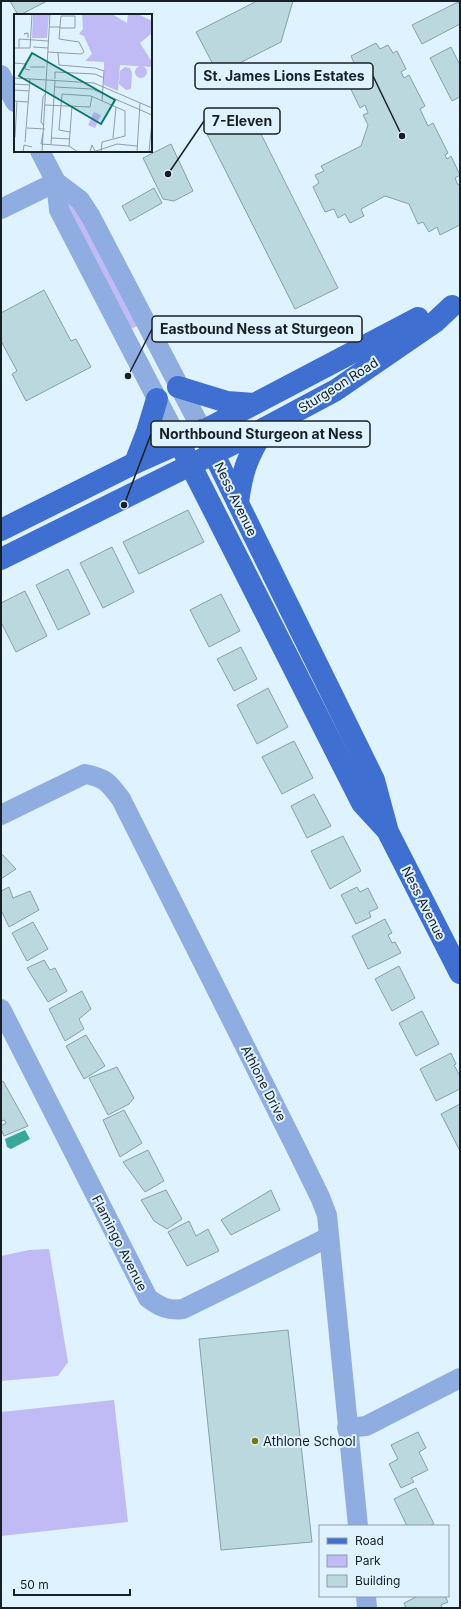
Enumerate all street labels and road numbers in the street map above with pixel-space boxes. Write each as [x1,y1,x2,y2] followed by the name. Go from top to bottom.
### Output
[295,354,381,416] street label: Sturgeon Road
[211,459,261,539] street label: Ness Avenue
[399,864,449,942] street label: Ness Avenue
[238,1042,290,1124] street label: Athlone Drive
[89,1192,151,1294] street label: Flamingo Avenue

